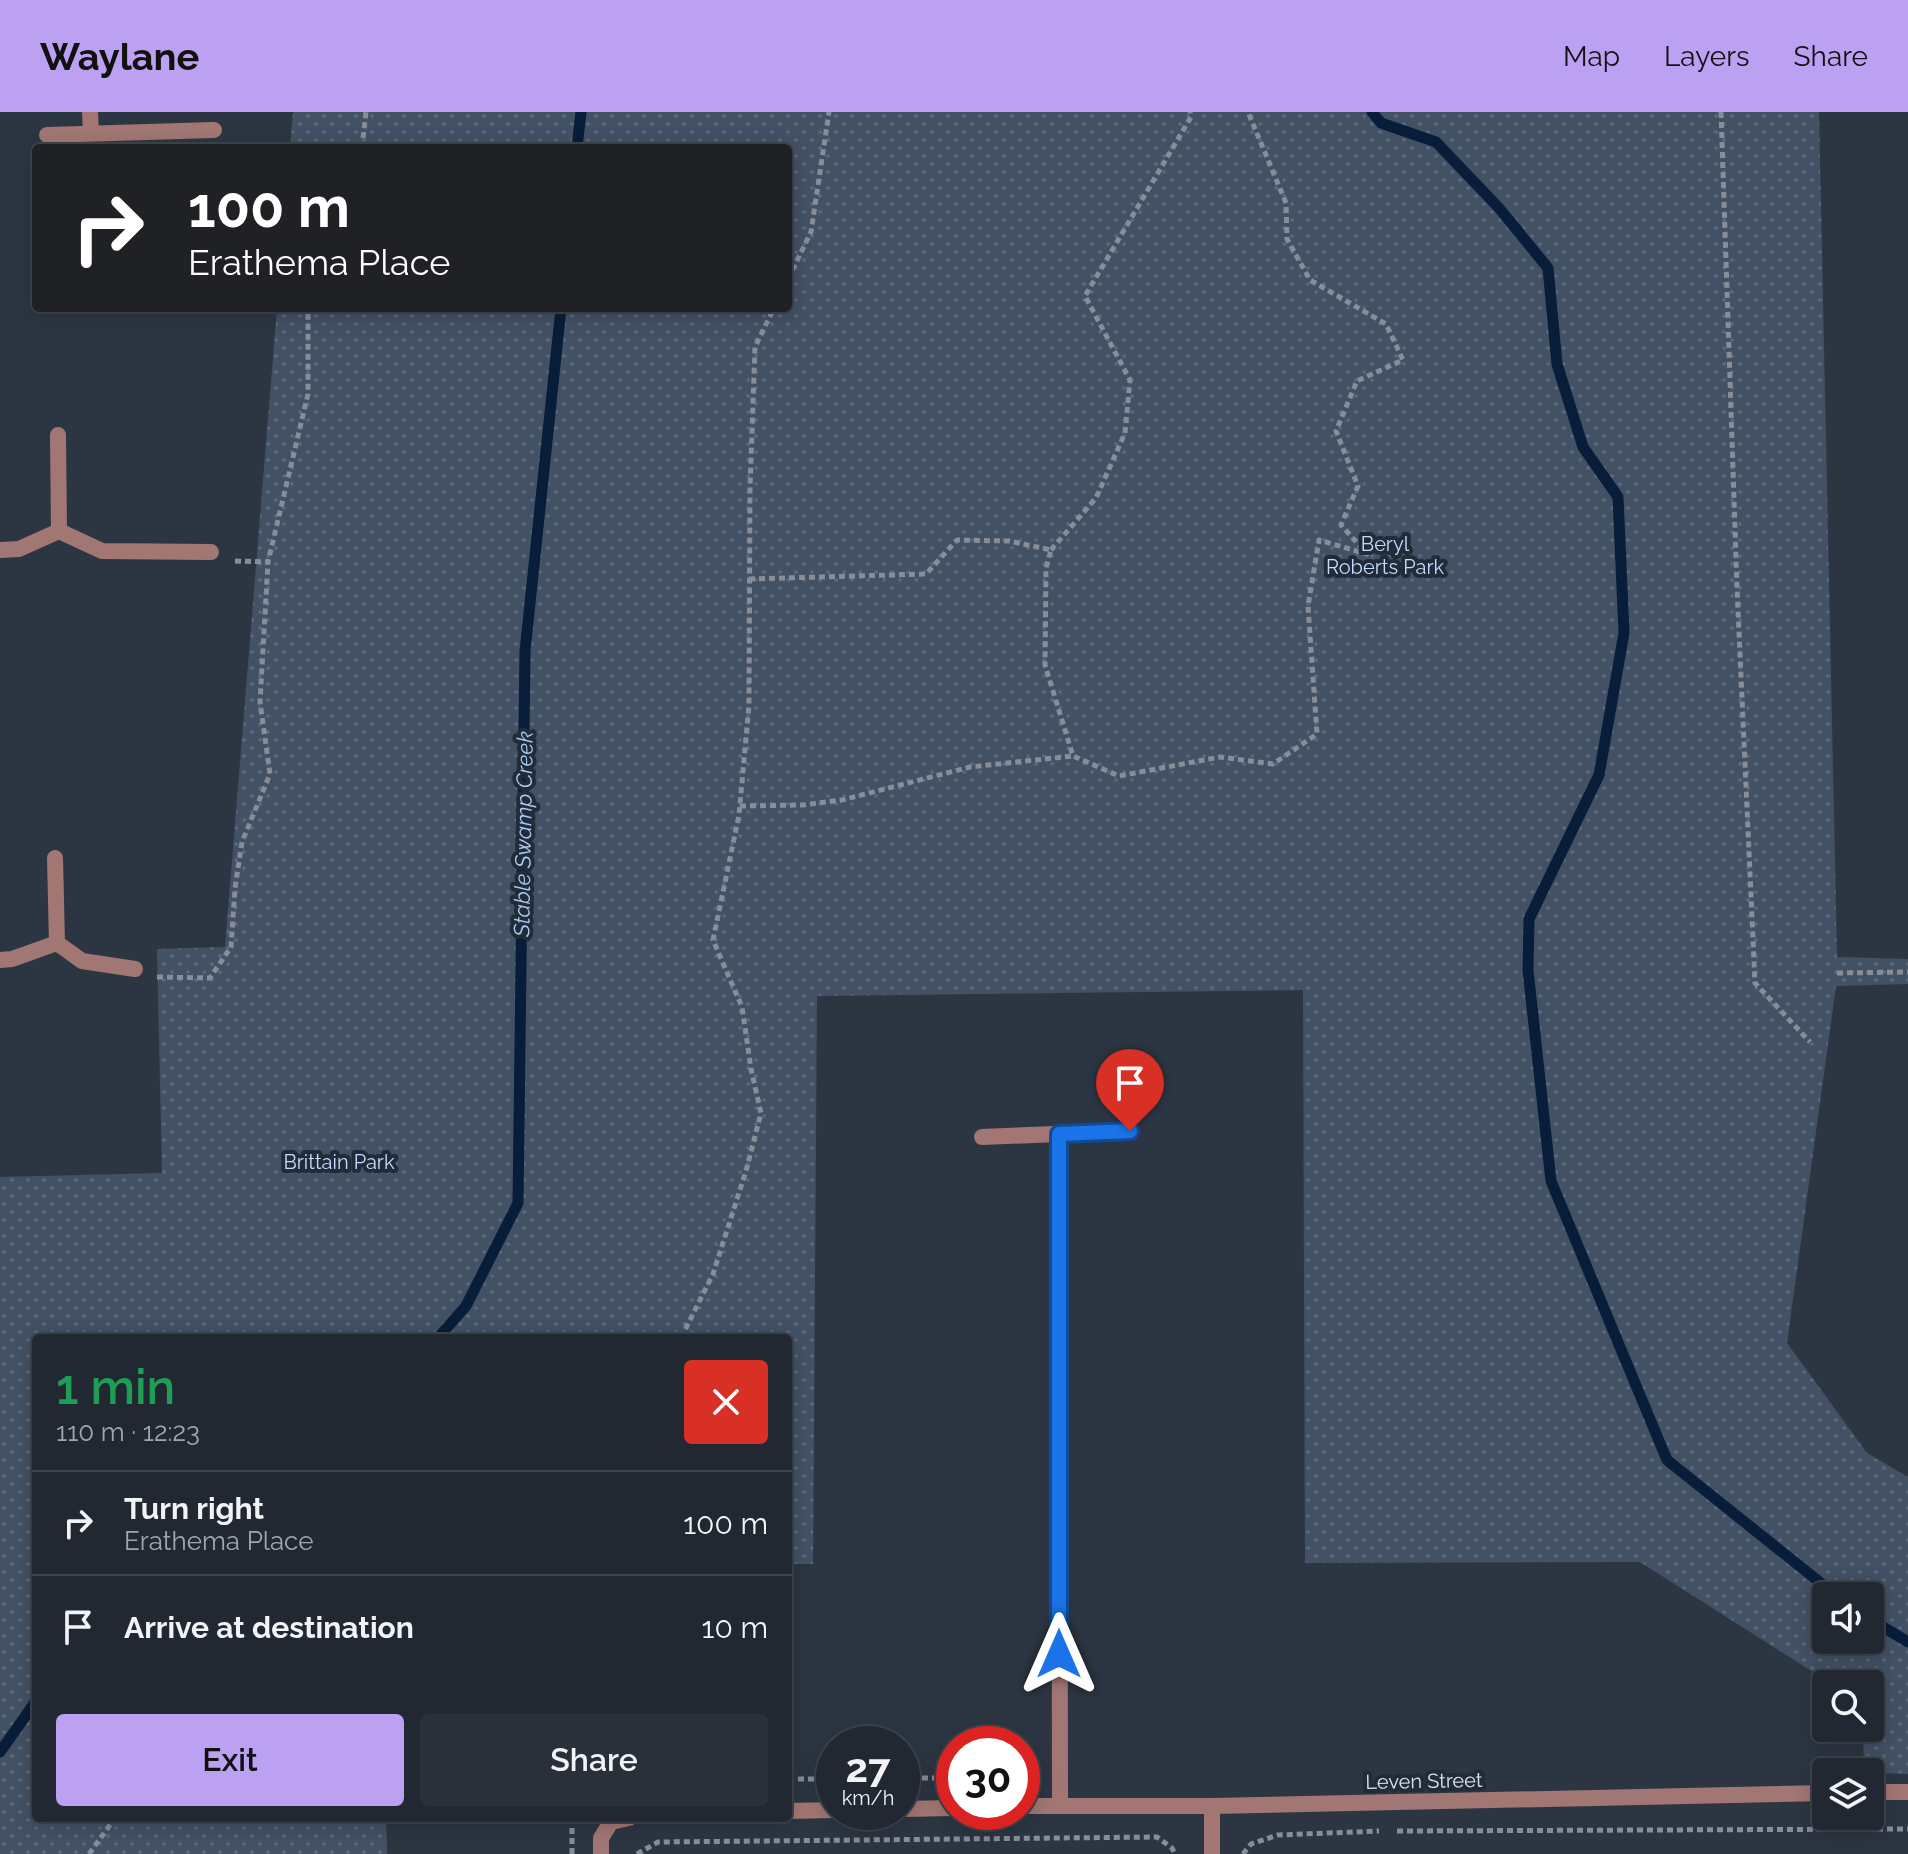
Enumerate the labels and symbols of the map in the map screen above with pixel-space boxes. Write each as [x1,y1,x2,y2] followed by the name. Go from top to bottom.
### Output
[1326,532,1444,579] park label: Beryl Roberts Park
[508,731,538,938] water label: Stable Swamp Creek
[1096,1049,1164,1131] pin
[284,1150,395,1174] park label: Brittain Park
[1017,1612,1101,1696] position arrow
[936,1726,1040,1830] speed limit sign: 30
[1365,1768,1483,1794] street label: Leven Street

